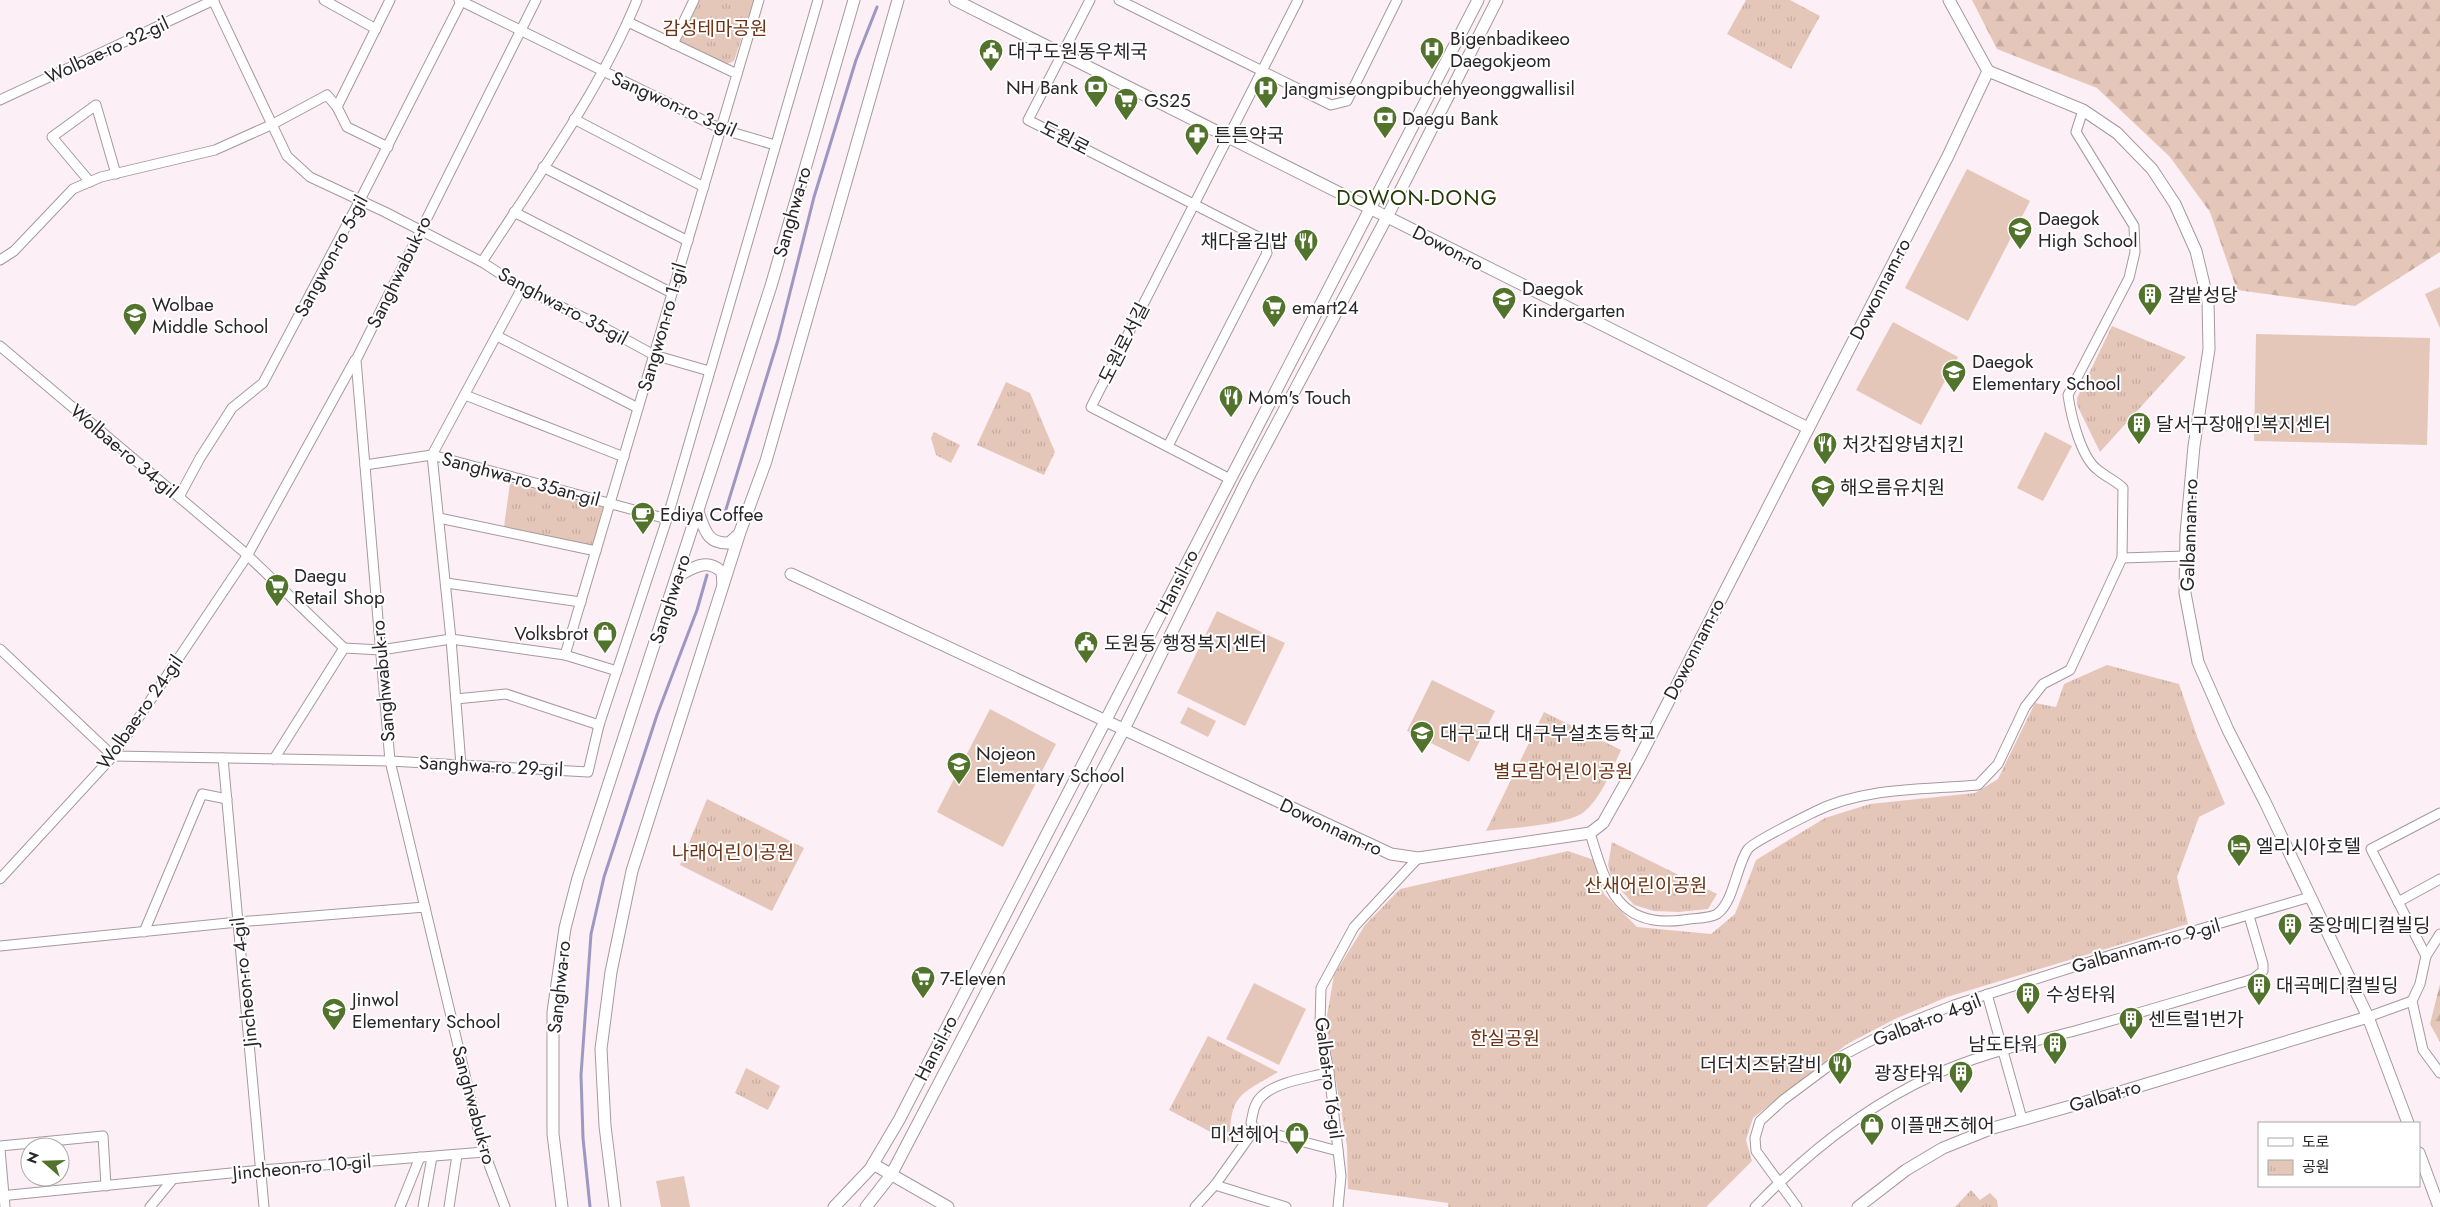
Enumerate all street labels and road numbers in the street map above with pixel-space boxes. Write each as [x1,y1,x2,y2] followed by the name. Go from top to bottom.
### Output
[41,10,173,90] street label: Wolbae-ro 32-gil
[607,64,741,144] street label: Sangwon-ro 3-gil
[1036,114,1094,162] street label: 도원로
[766,164,818,260] street label: Sanghwa-ro
[288,190,374,322] street label: Sangwon-ro 5-gil
[360,211,438,333] street label: Sanghwabuk-ro
[1408,219,1488,277] street label: Dowon-ro
[1843,234,1917,344] street label: Dowonnam-ro
[493,260,633,352] street label: Sanghwa-ro 35-gil
[631,260,693,394] street label: Sangwon-ro 1-gil
[1092,298,1156,388] street label: 도원로서길
[64,398,184,504] street label: Wolbae-ro 34-gil
[439,445,603,513] street label: Sanghwa-ro 35an-gil
[2174,478,2204,592] street label: Galbannam-ro
[1149,545,1205,619] street label: Hansil-ro
[643,551,697,647] street label: Sanghwa-ro
[1657,594,1731,704] street label: Dowonnam-ro
[364,619,402,743] street label: Sanghwabuk-ro
[90,649,190,775] street label: Wolbae-ro 24-gil
[418,749,564,783] street label: Sanghwa-ro 29-gil
[1275,791,1387,863] street label: Dowonnam-ro
[2069,912,2223,980] street label: Galbannam-ro 9-gil
[224,916,265,1051] street label: Jincheon-ro 4-gil
[541,939,577,1035] street label: Sanghwa-ro
[1869,987,1985,1053] street label: Galbat-ro 4-gil
[908,1011,964,1085] street label: Hansil-ro
[1308,1015,1350,1141] street label: Galbat-ro 16-gil
[445,1043,503,1167] street label: Sanghwabuk-ro
[2066,1073,2144,1119] street label: Galbat-ro
[229,1147,372,1187] street label: Jincheon-ro 10-gil

